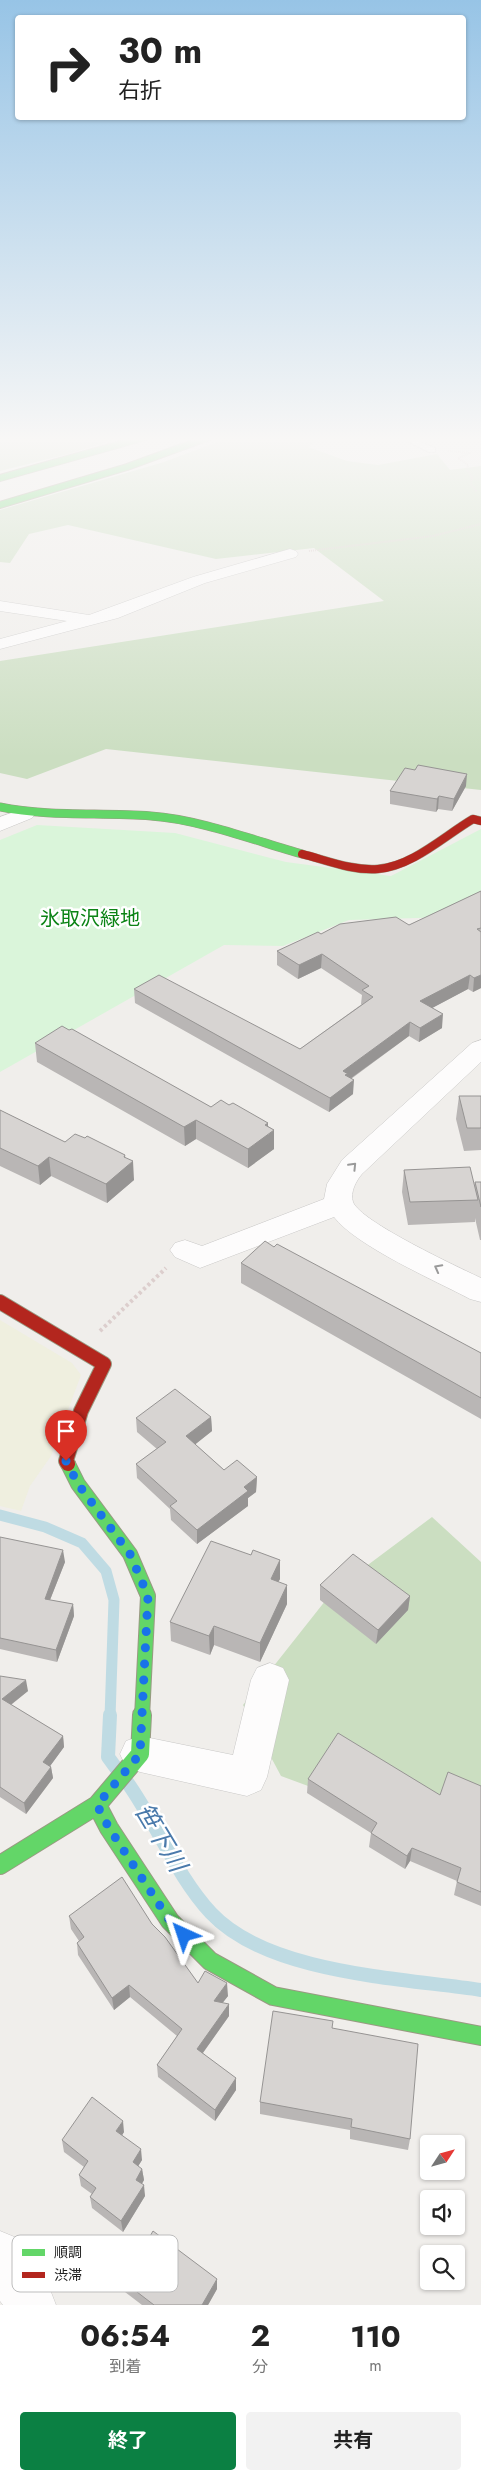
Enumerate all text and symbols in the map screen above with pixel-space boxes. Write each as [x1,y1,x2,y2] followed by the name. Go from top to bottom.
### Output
[118,26,202,76] text: 30 m
[35,35,100,100] icon: right
[118,74,162,106] text: 右折
[40,904,140,933] park label: 氷取沢緑地
[348,1163,357,1172] one-way arrow
[434,1264,443,1274] one-way arrow
[45,1410,87,1461] pin
[52,1417,80,1445] icon: arrive
[126,1796,197,1881] water label: 笹下川
[157,1908,209,1960] position arrow
[420,2135,465,2180] north arrow
[420,2135,465,2290] map controls
[420,2190,465,2235] button: sound
[12,2235,178,2292] legend
[54,2242,82,2262] text: 順調
[420,2245,465,2290] button: search
[54,2265,82,2285] text: 渋滞
[80,2314,170,2357] text: 06:54
[250,2314,270,2357] text: 2
[350,2315,401,2358] text: 110
[369,2354,382,2377] text: m
[109,2355,141,2378] text: 到着
[252,2355,268,2378] text: 分
[20,2412,236,2470] button: 終了
[246,2412,461,2470] button: 共有

